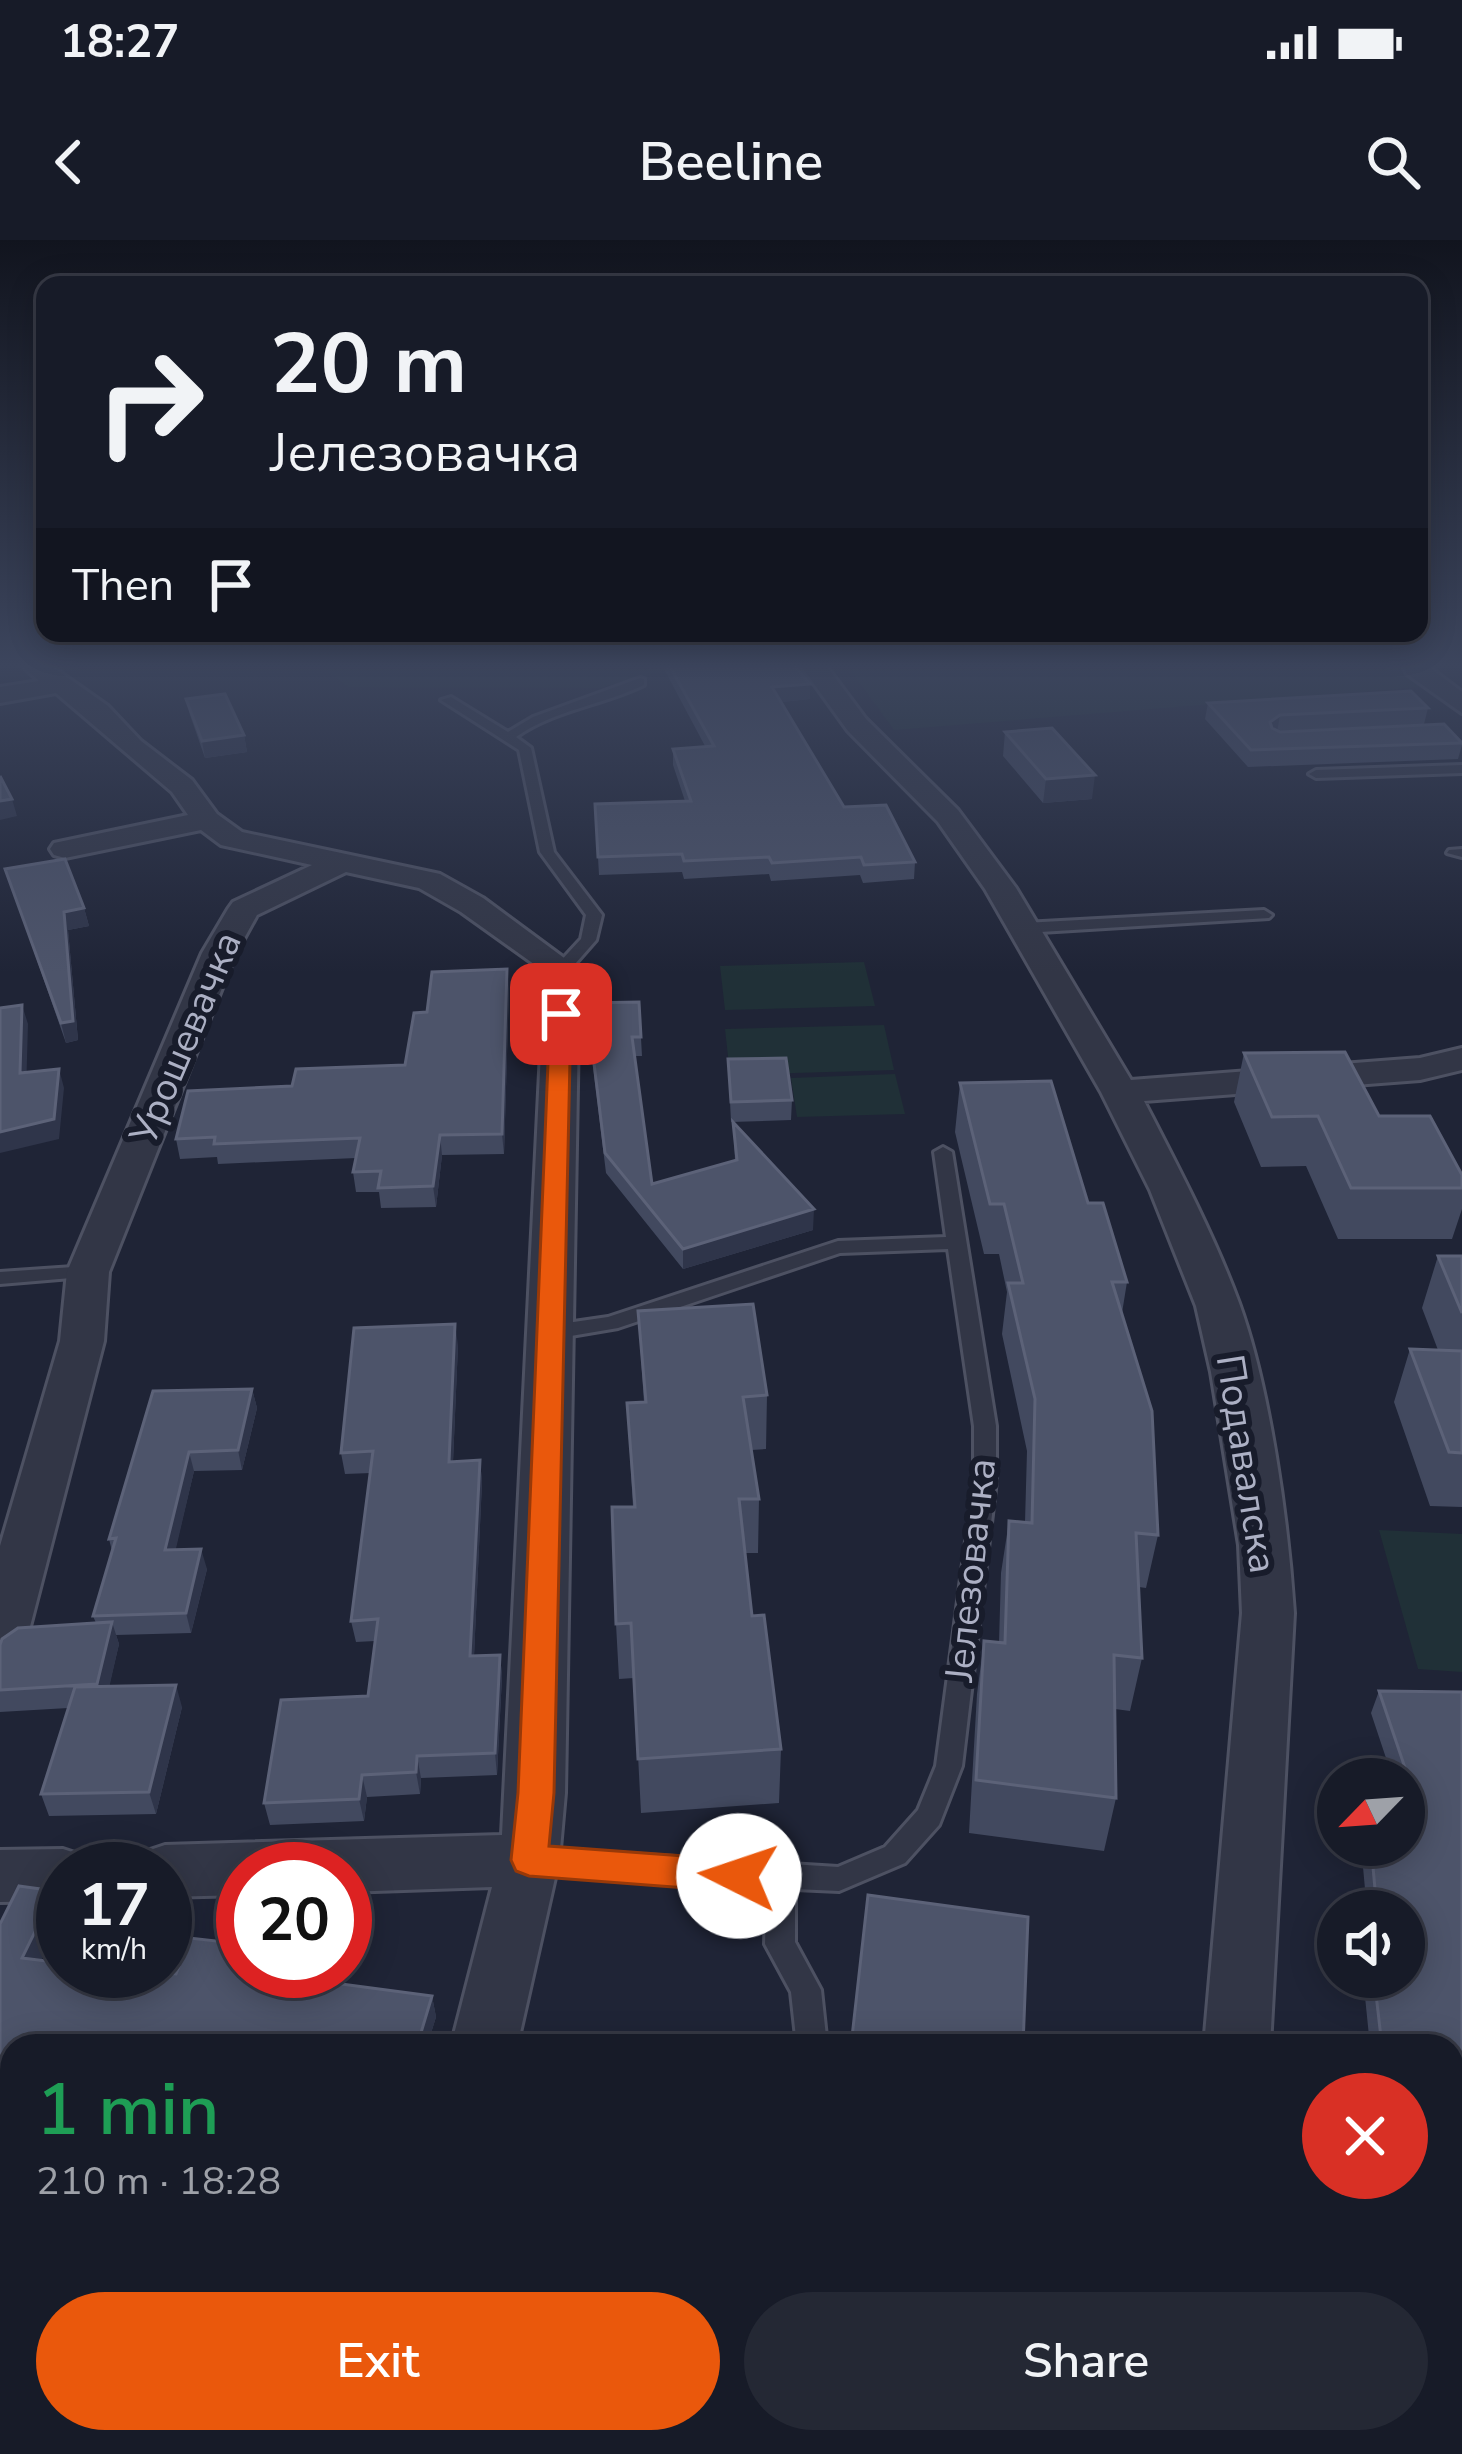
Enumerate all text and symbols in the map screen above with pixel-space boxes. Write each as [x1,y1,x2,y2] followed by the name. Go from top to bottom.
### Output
[60,12,179,73] text: 18:27
[639,125,823,199] text: Beeline
[36,129,102,195] icon: back
[1360,129,1426,195] icon: search
[270,307,467,422] text: 20 m
[72,324,228,480] icon: right
[270,416,580,490] text: Јелезовачка
[198,552,264,618] icon: arrive
[72,555,174,616] text: Then
[117,924,255,1153] street label: Урошевачка
[510,963,612,1065] pin
[528,981,594,1047] icon: arrive
[1203,1351,1289,1577] street label: Подавалска
[933,1456,1009,1685] street label: Јелезовачка
[1317,1758,1425,1866] north arrow
[1317,1758,1425,1998] map controls
[676,1813,802,1939] position arrow
[216,1842,372,1998] speed limit sign: 20
[78,1864,150,1946] text: 17
[1317,1890,1425,1998] button: sound
[81,1929,147,1970] text: km/h
[36,2061,219,2159] text: 1 min
[1302,2073,1428,2199] button: close
[36,2155,281,2208] text: 210 m · 18:28
[36,2292,720,2430] button: Exit
[744,2292,1428,2430] button: Share

